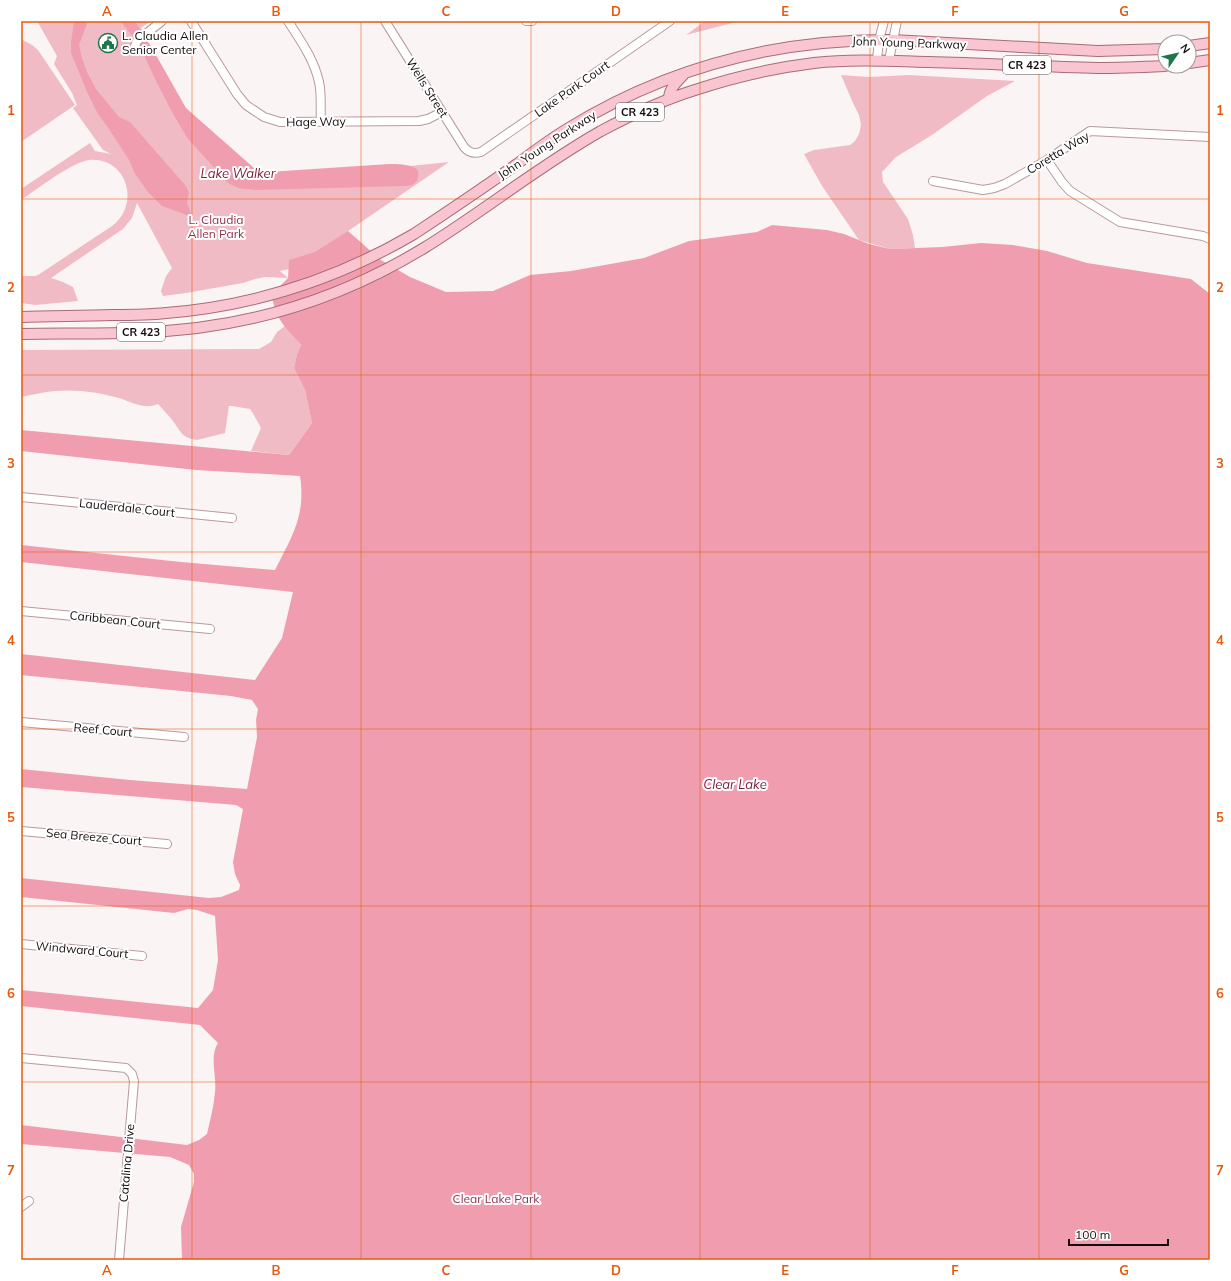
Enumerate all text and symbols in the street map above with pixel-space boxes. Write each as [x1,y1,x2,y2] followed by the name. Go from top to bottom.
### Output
[102,3,112,19] text: A
[272,3,281,19] text: B
[442,3,451,19] text: C
[611,3,621,19] text: D
[781,3,789,19] text: E
[951,3,959,19] text: F
[1119,3,1129,19] text: G
[122,28,208,57] place label: L. Claudia Allen Senior Center
[97,32,119,54] public building icon: L. Claudia Allen Senior Center
[852,33,967,52] street label: John Young Parkway
[1157,34,1197,74] north arrow
[1177,41,1193,56] text: N
[403,55,452,120] street label: Wells Street
[1003,56,1051,74] road number: CR 423
[531,57,612,120] street label: Lake Park Court
[7,102,15,118] text: 1
[1216,102,1224,118] text: 1
[616,103,664,121] road number: CR 423
[495,107,599,182] street label: John Young Parkway
[286,113,346,130] street label: Hage Way
[1024,128,1092,177] street label: Coretta Way
[201,165,277,181] water label: Lake Walker
[188,212,245,241] park label: L. Claudia Allen Park
[7,279,15,295] text: 2
[1216,279,1224,295] text: 2
[117,323,165,341] road number: CR 423
[7,455,15,471] text: 3
[1216,455,1224,471] text: 3
[79,495,176,520] street label: Lauderdale Court
[69,607,161,632] street label: Caribbean Court
[7,632,15,648] text: 4
[1216,632,1224,648] text: 4
[73,719,133,740] street label: Reef Court
[703,776,767,792] water label: Clear Lake
[7,809,15,825] text: 5
[1216,809,1224,825] text: 5
[46,825,143,848] street label: Sea Breeze Court
[35,938,129,961] street label: Windward Court
[7,985,15,1001] text: 6
[1216,985,1224,1001] text: 6
[116,1123,137,1203] street label: Catalina Drive
[7,1162,15,1178] text: 7
[1216,1162,1224,1178] text: 7
[453,1191,540,1206] park label: Clear Lake Park
[1069,1221,1168,1247] scale bar
[1075,1227,1110,1242] text: 100 m
[102,1262,112,1278] text: A
[272,1262,281,1278] text: B
[442,1262,451,1278] text: C
[611,1262,621,1278] text: D
[781,1262,789,1278] text: E
[951,1262,959,1278] text: F
[1119,1262,1129,1278] text: G

